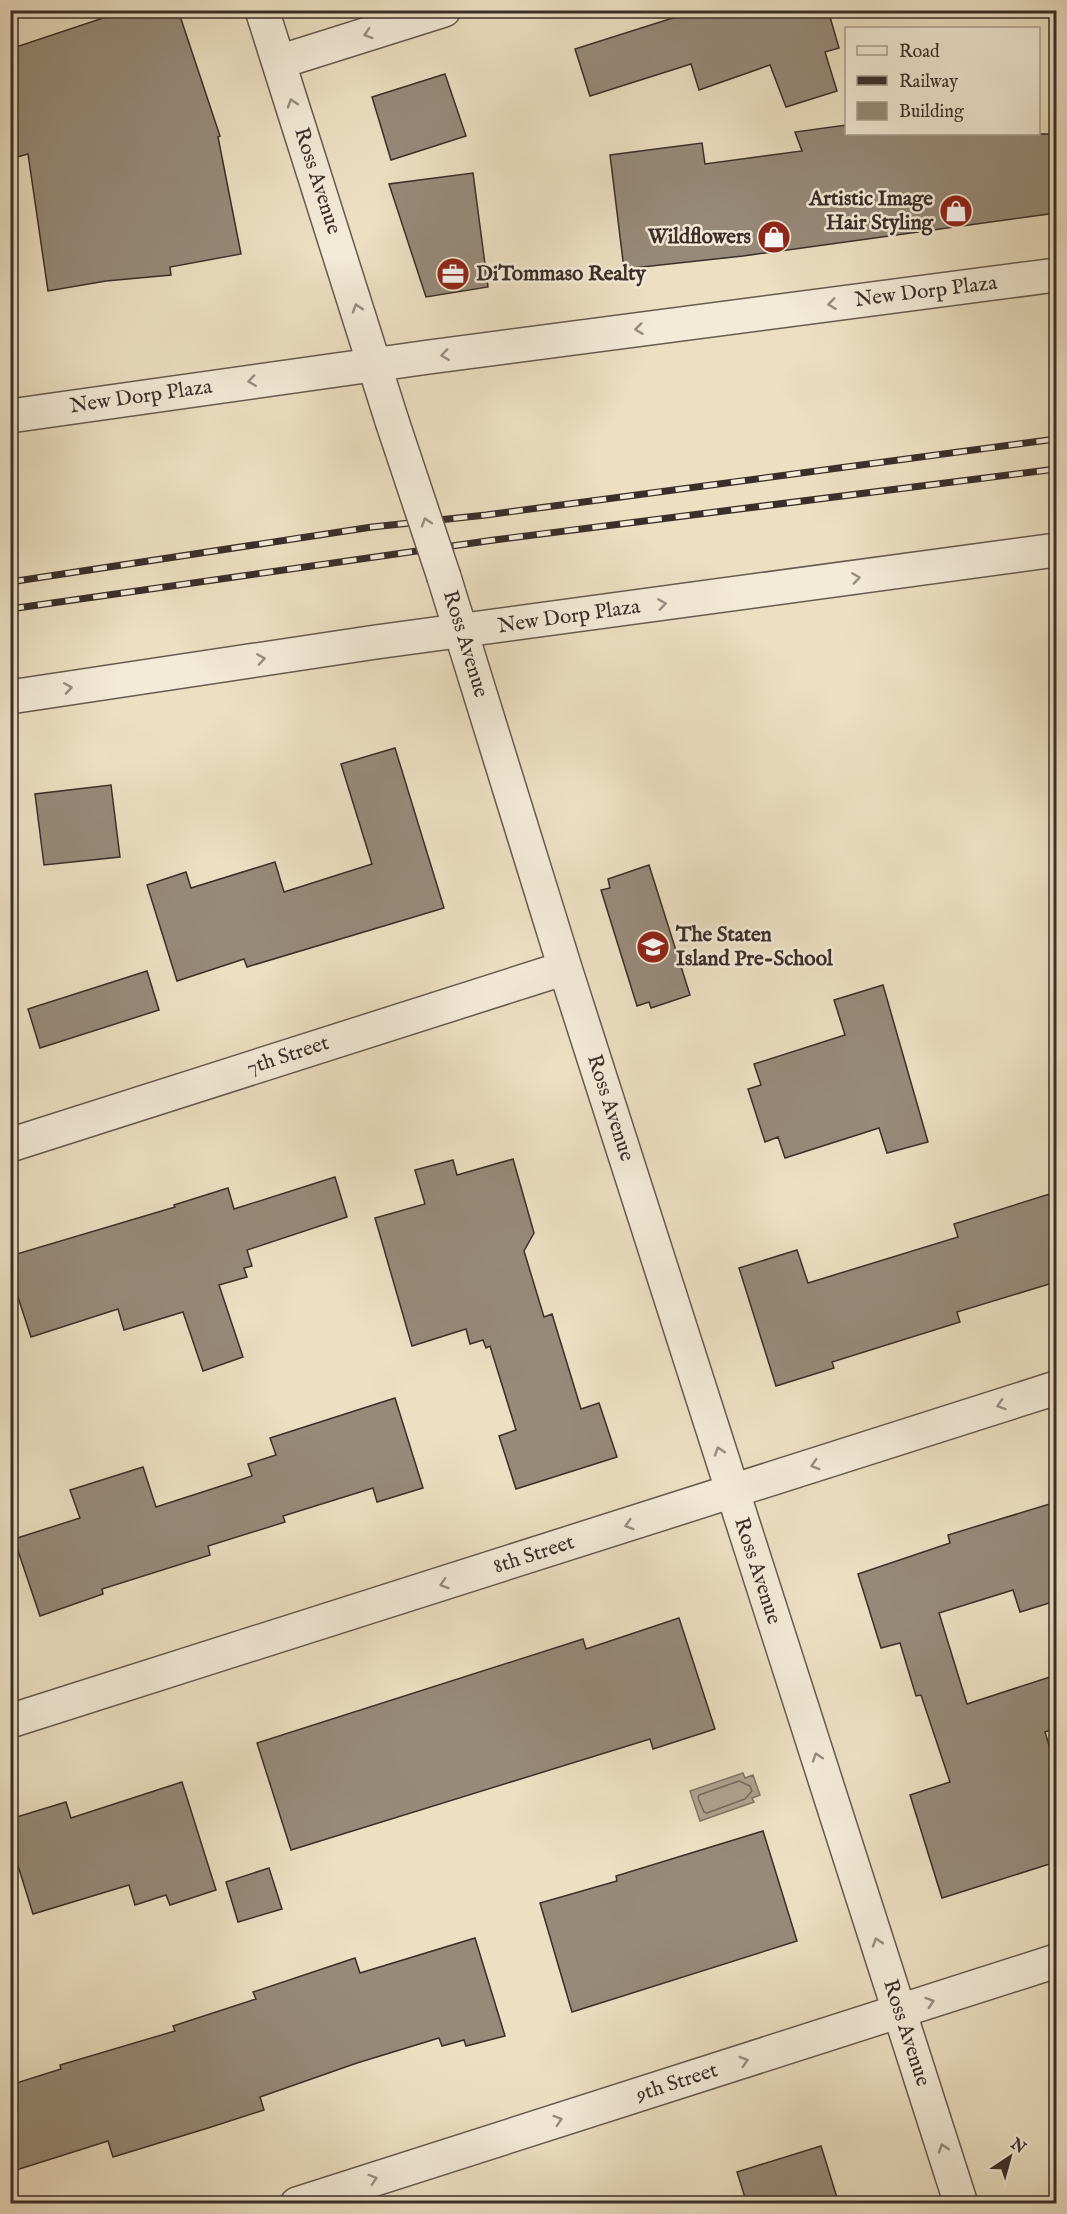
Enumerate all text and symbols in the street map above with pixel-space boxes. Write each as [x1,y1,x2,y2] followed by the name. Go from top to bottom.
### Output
[363,27,374,39] one-way arrow
[845,27,1040,135] legend
[899,41,940,64] text: Road
[899,71,958,94] text: Railway
[287,98,299,109] one-way arrow
[899,101,964,124] text: Building
[287,124,347,238] street label: Ross Avenue
[808,186,934,237] place label: Artistic Image Hair Styling
[938,193,974,229] shop icon: Artistic Image Hair Styling
[756,219,792,255] shop icon: Wildflowers
[647,224,751,251] place label: Wildflowers
[435,256,471,292] office icon: DiTommaso Realty
[476,261,646,288] place label: DiTommaso Realty
[853,270,1000,314] street label: New Dorp Plaza
[827,298,836,310] one-way arrow
[352,303,365,314] one-way arrow
[634,323,643,335] one-way arrow
[441,348,450,360] one-way arrow
[68,374,215,420] street label: New Dorp Plaza
[247,375,257,387] one-way arrow
[420,517,433,528] one-way arrow
[851,572,860,584] one-way arrow
[436,587,494,701] street label: Ross Avenue
[496,594,643,640] street label: New Dorp Plaza
[658,599,667,611] one-way arrow
[257,653,266,665] one-way arrow
[64,682,73,694] one-way arrow
[675,922,834,973] place label: The Staten Island Pre-School
[635,929,671,965] school or university icon: The Staten Island Pre-School
[243,1030,333,1082] street label: 7th Street
[580,1051,640,1165] street label: Ross Avenue
[996,1398,1007,1411] one-way arrow
[714,1446,726,1457] one-way arrow
[810,1458,821,1470] one-way arrow
[727,1514,787,1628] street label: Ross Avenue
[624,1517,635,1530] one-way arrow
[490,1529,578,1581] street label: 8th Street
[439,1577,450,1589] one-way arrow
[812,1752,824,1763] one-way arrow
[871,1937,884,1948] one-way arrow
[876,1976,936,2090] street label: Ross Avenue
[924,1997,935,2009] one-way arrow
[738,2056,749,2069] one-way arrow
[632,2057,721,2109] street label: 9th Street
[552,2115,563,2128] one-way arrow
[980,2127,1040,2187] north arrow
[1005,2134,1029,2159] text: N
[938,2143,950,2154] one-way arrow
[367,2174,378,2187] one-way arrow

